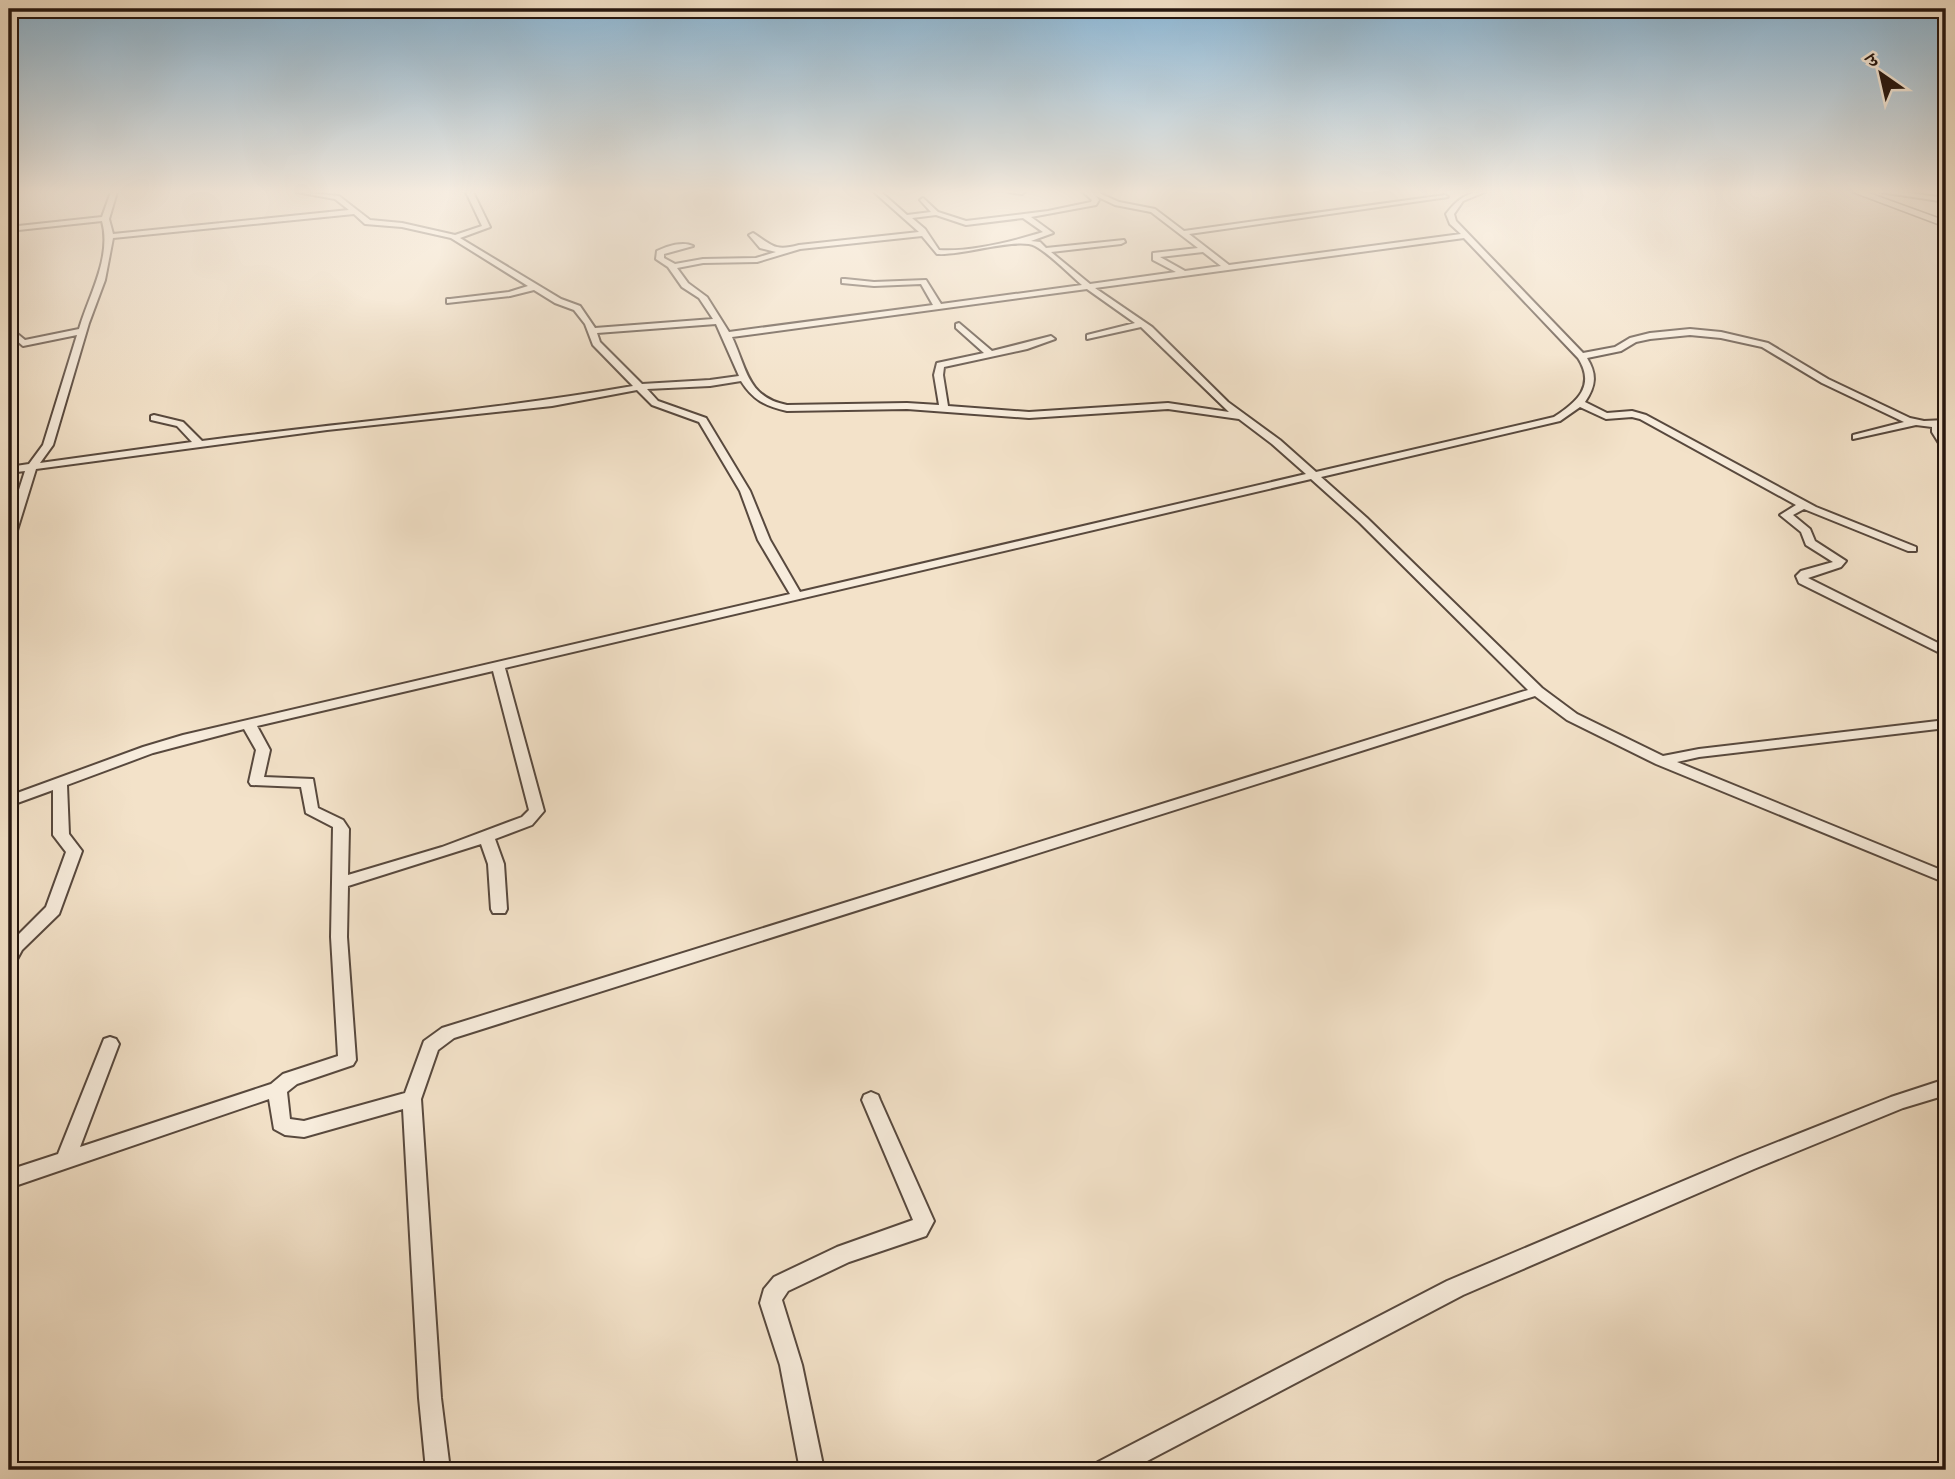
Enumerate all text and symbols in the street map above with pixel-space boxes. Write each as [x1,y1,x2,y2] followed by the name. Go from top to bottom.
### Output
[1846,38,1916,108] north arrow
[1860,48,1884,75] text: उ

